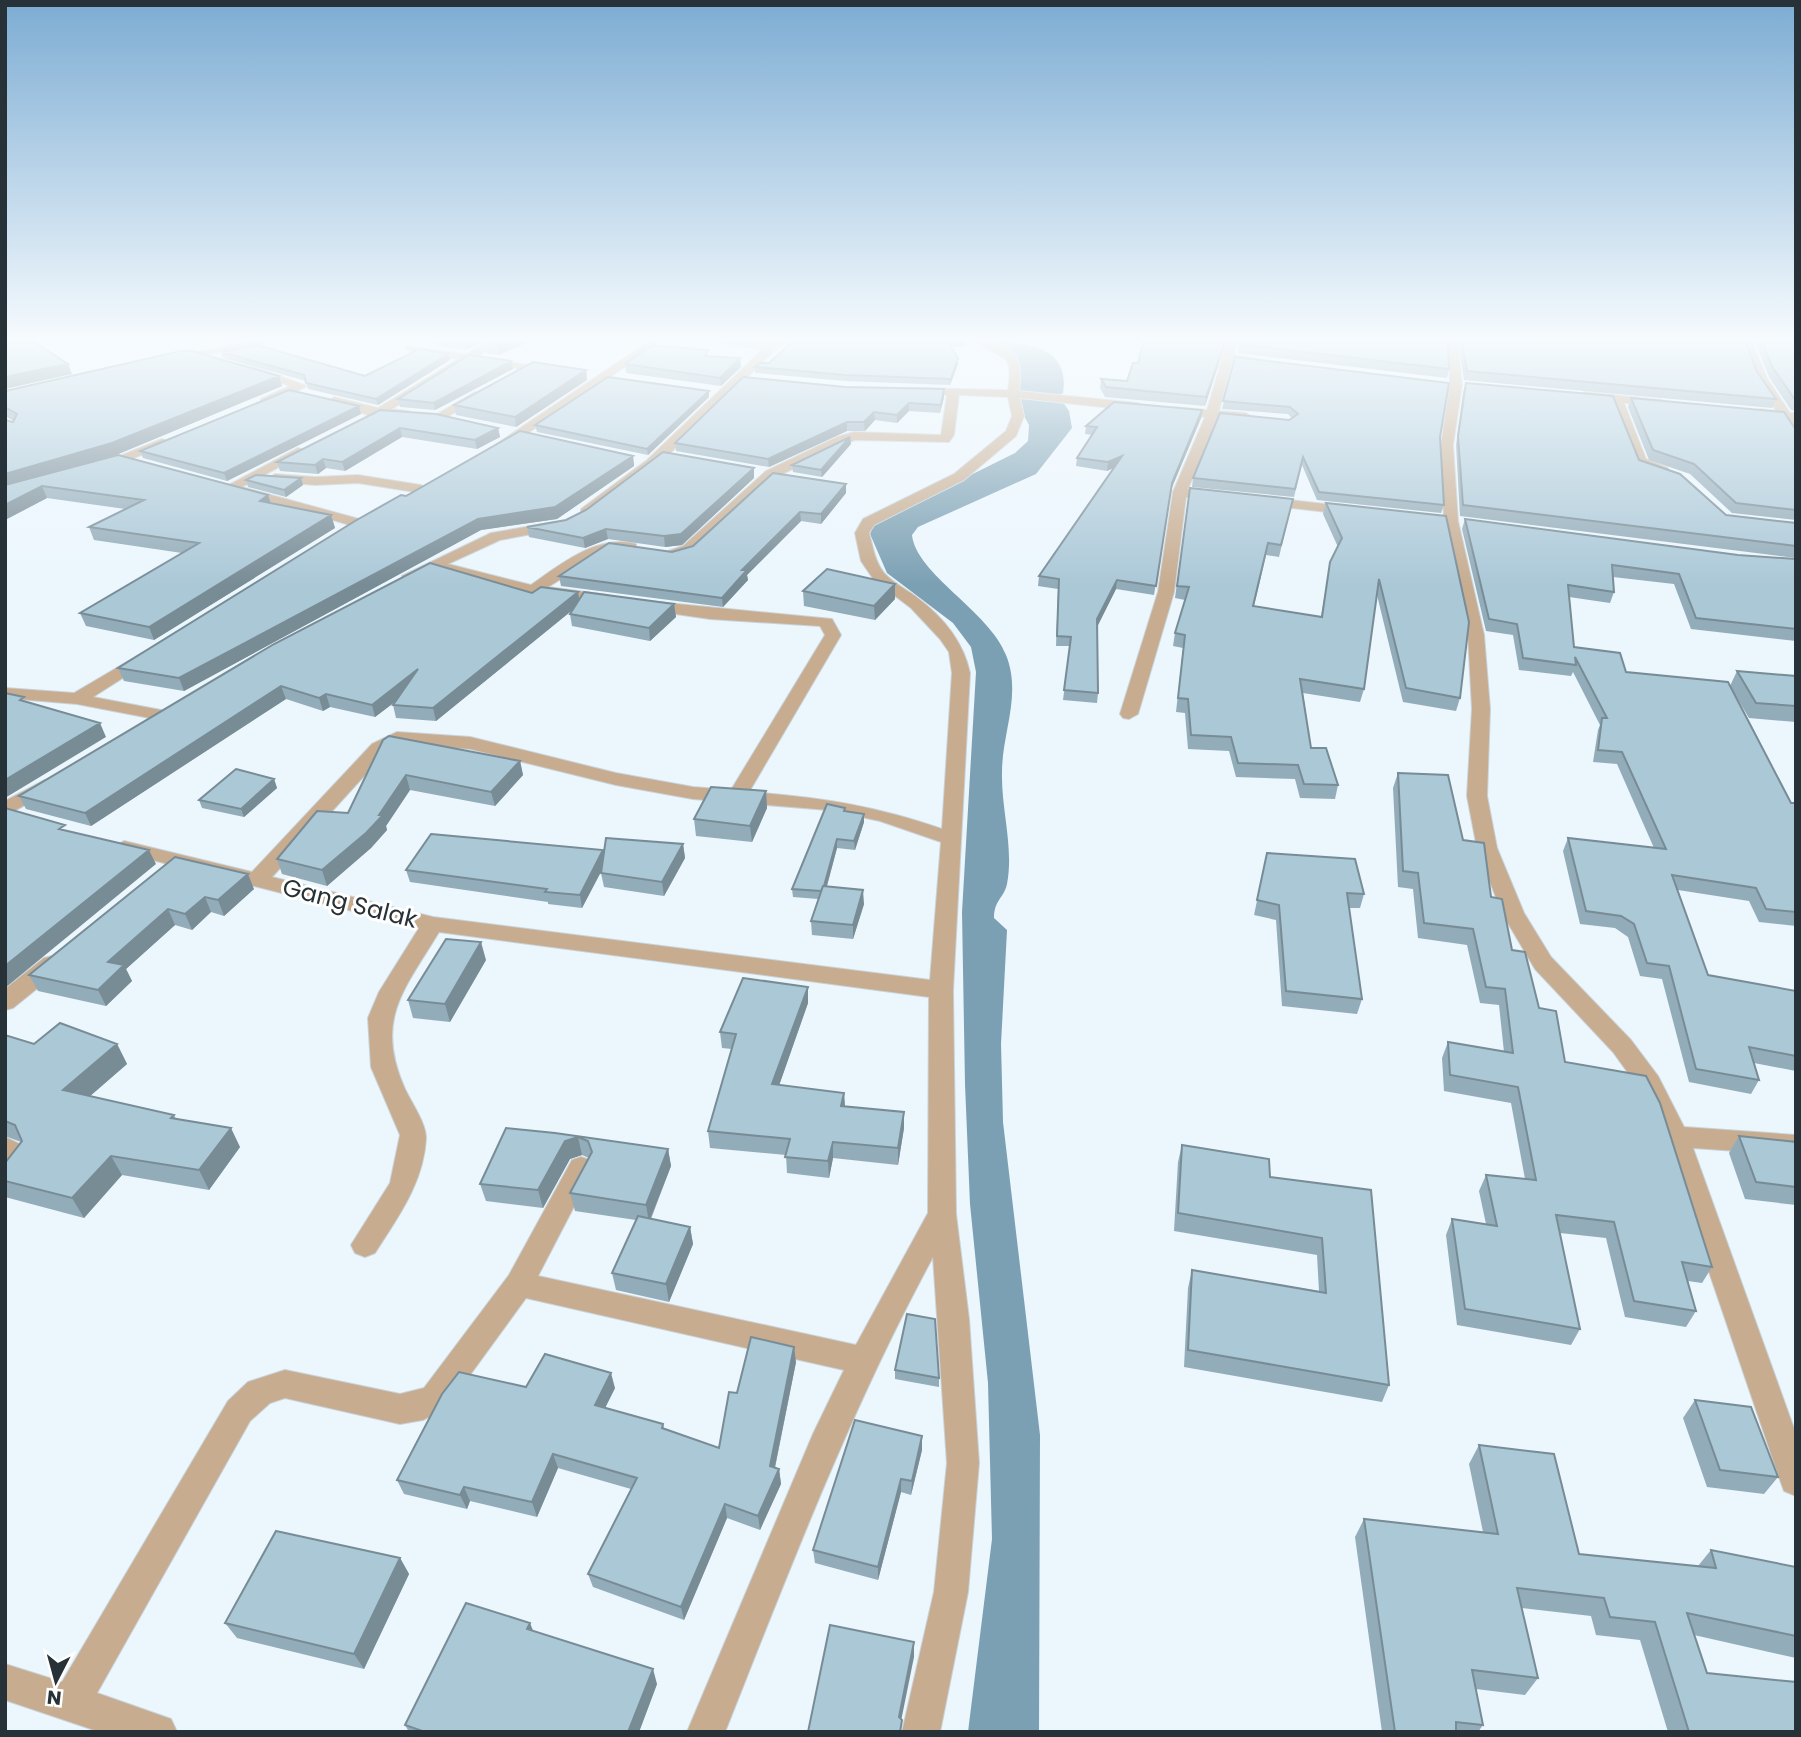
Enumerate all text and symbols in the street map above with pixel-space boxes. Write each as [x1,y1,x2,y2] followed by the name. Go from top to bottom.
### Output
[279,870,421,936] street label: Gang Salak
[21,1646,91,1716] north arrow
[46,1683,63,1712] text: N

